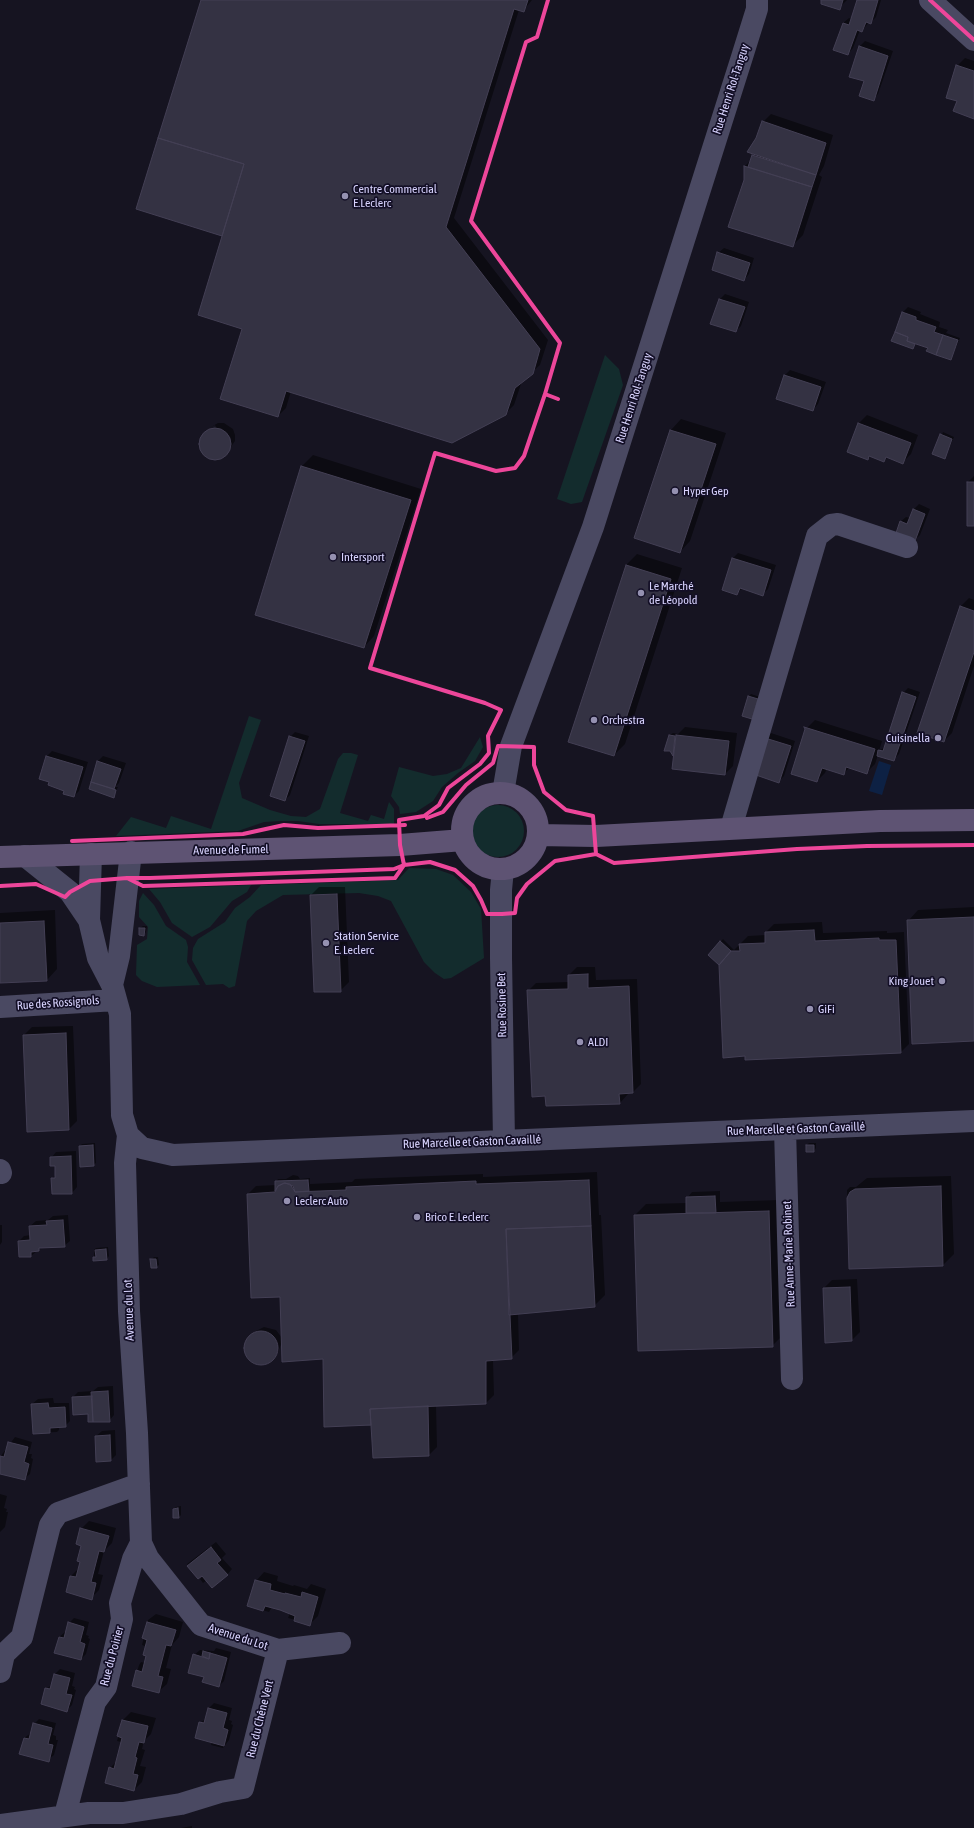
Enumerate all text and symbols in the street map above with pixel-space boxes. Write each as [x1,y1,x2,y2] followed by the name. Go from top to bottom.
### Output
[710,42,752,136] street label: Rue Henri Rol-Tanguy
[353,182,437,210] place label: Centre Commercial E.Leclerc
[340,191,350,201] marker: Centre Commercial E.Leclerc
[613,351,655,445] street label: Rue Henri Rol-Tanguy
[683,484,729,498] place label: Hyper Gep
[670,486,680,496] marker: Hyper Gep
[341,550,385,564] place label: Intersport
[328,552,338,562] marker: Intersport
[649,579,698,607] place label: Le Marché de Léopold
[636,588,646,598] marker: Le Marché de Léopold
[602,713,645,727] place label: Orchestra
[589,715,599,725] marker: Orchestra
[886,731,930,745] place label: Cuisinella
[933,733,943,743] marker: Cuisinella
[193,842,269,858] street label: Avenue de Fumel
[334,929,399,957] place label: Station Service E. Leclerc
[321,938,331,948] marker: Station Service E. Leclerc
[494,972,510,1038] street label: Rue Rosine Bet
[889,974,934,988] place label: King Jouet
[937,976,947,986] marker: King Jouet
[16,993,100,1013] street label: Rue des Rossignols
[818,1002,835,1016] place label: GiFi
[805,1004,815,1014] marker: GiFi
[588,1035,608,1049] place label: ALDI
[575,1037,585,1047] marker: ALDI
[727,1119,865,1139] street label: Rue Marcelle et Gaston Cavaillé
[403,1132,541,1152] street label: Rue Marcelle et Gaston Cavaillé
[295,1194,348,1208] place label: Leclerc Auto
[282,1196,292,1206] marker: Leclerc Auto
[780,1200,798,1308] street label: Rue Anne-Marie Robinet
[425,1210,489,1224] place label: Brico E. Leclerc
[412,1212,422,1222] marker: Brico E. Leclerc
[121,1279,137,1341] street label: Avenue du Lot
[206,1621,270,1653] street label: Avenue du Lot
[97,1624,127,1688] street label: Rue du Poirier
[243,1679,277,1759] street label: Rue du Chêne Vert

